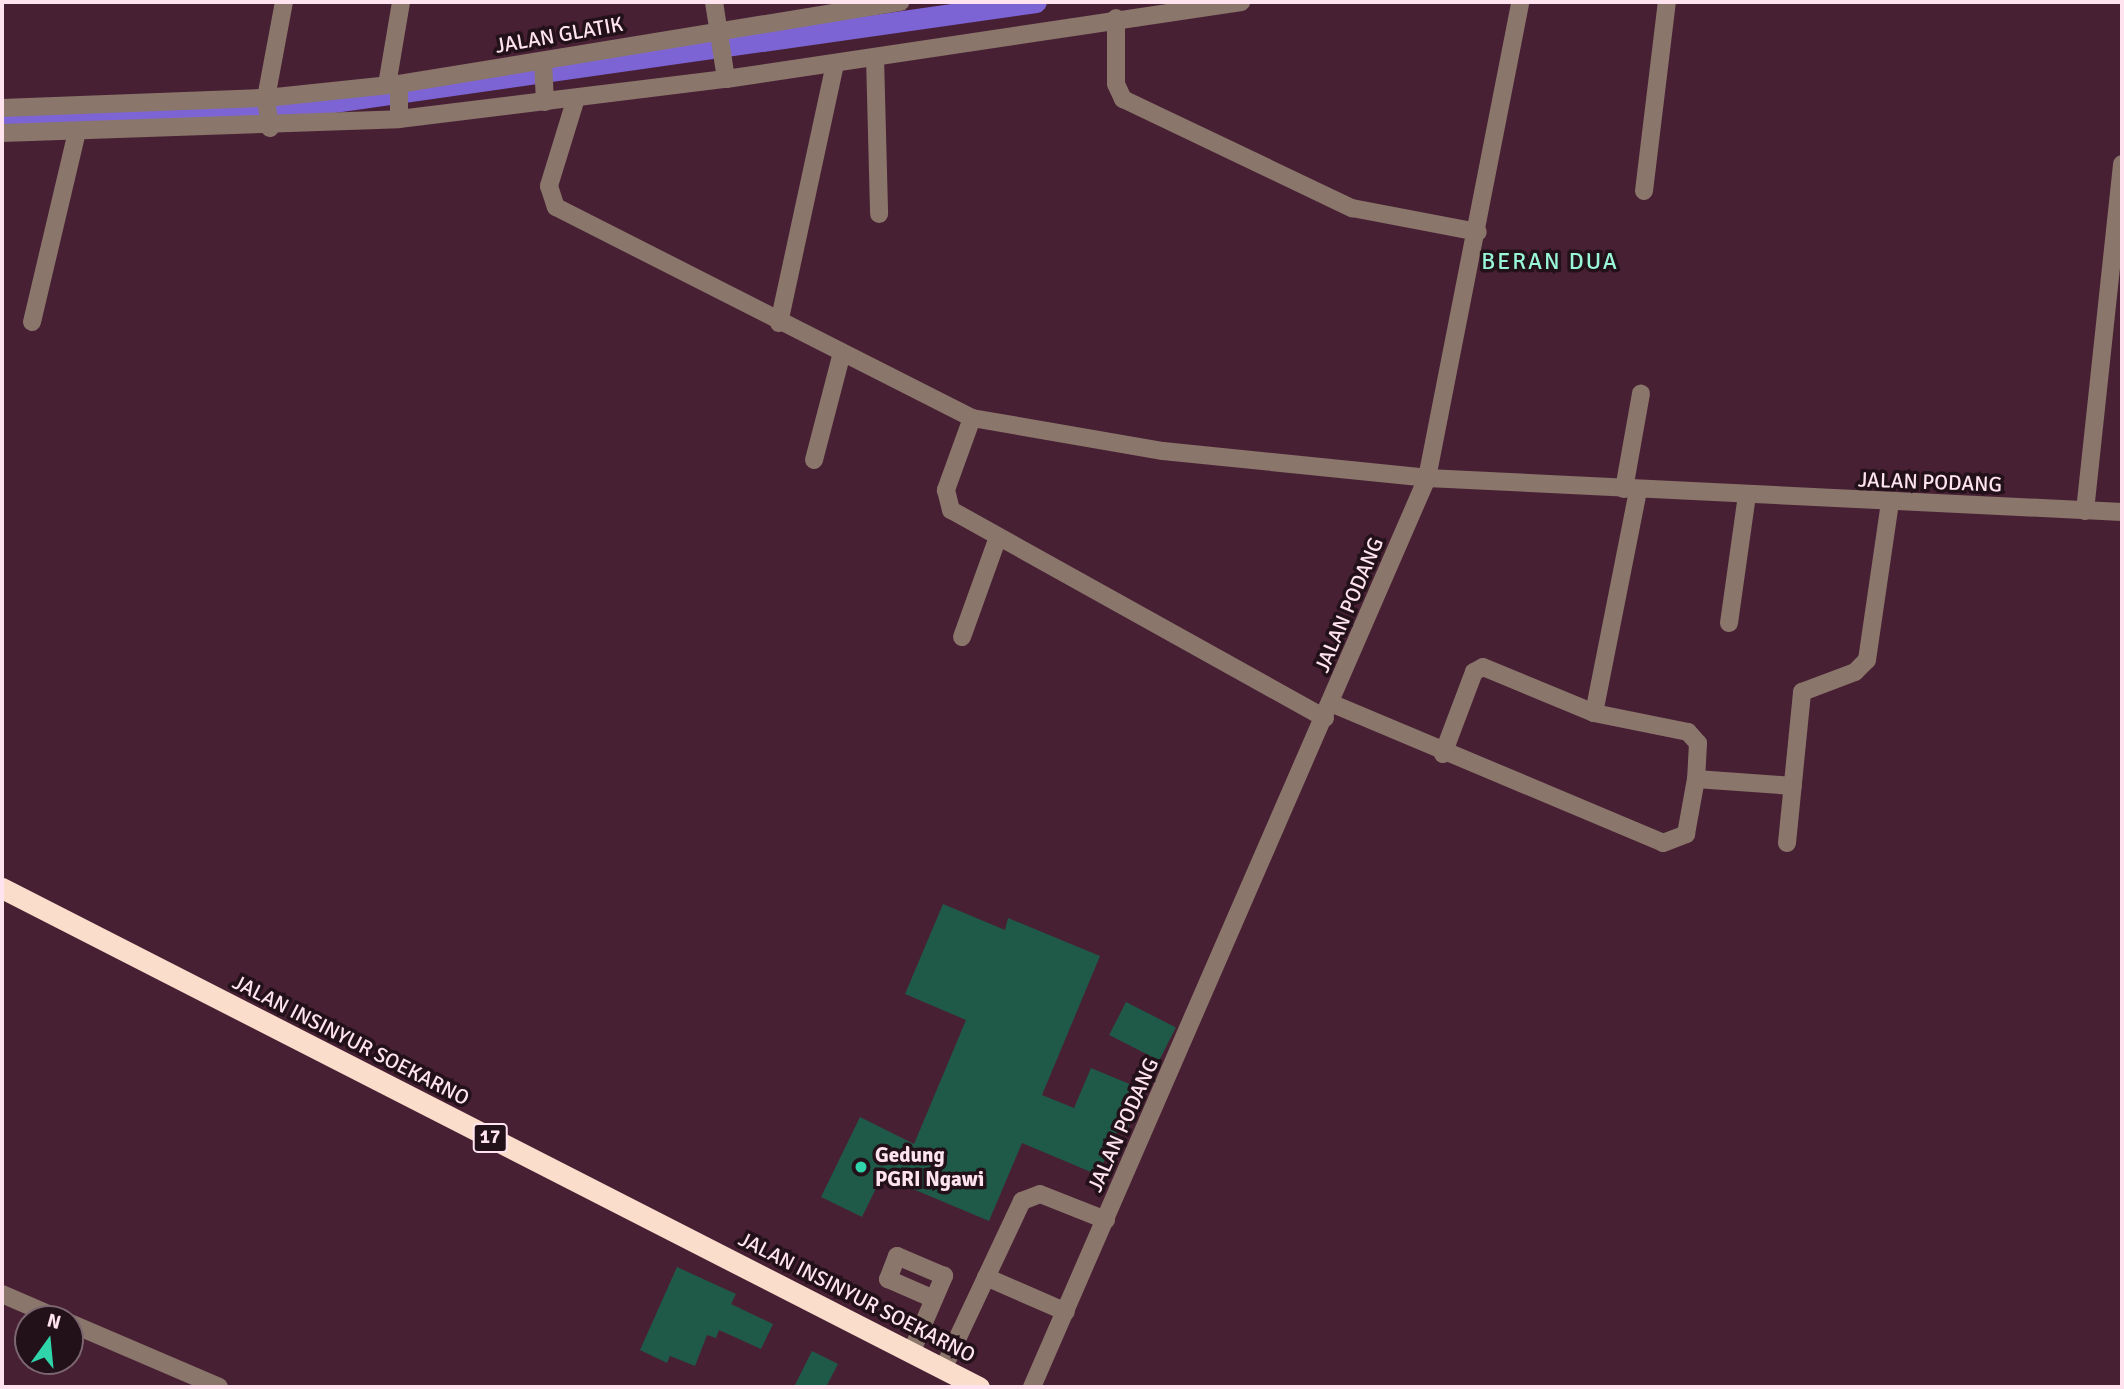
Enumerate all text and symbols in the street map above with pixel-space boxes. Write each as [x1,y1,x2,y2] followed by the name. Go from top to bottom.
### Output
[493,11,625,59] street label: JALAN GLATIK
[1482,248,1618,276] district label: BERAN DUA
[1858,467,2002,497] street label: JALAN PODANG
[1309,534,1389,676] street label: JALAN PODANG
[229,969,473,1111] street label: JALAN INSINYUR SOEKARNO
[1082,1054,1164,1196] street label: JALAN PODANG
[472,1122,508,1154] road number: 17
[875,1142,984,1192] place label: Gedung PGRI Ngawi
[853,1159,869,1175] marker: Gedung PGRI Ngawi
[735,1226,979,1368] street label: JALAN INSINYUR SOEKARNO
[14,1305,84,1375] north arrow
[44,1308,63,1335] text: N

